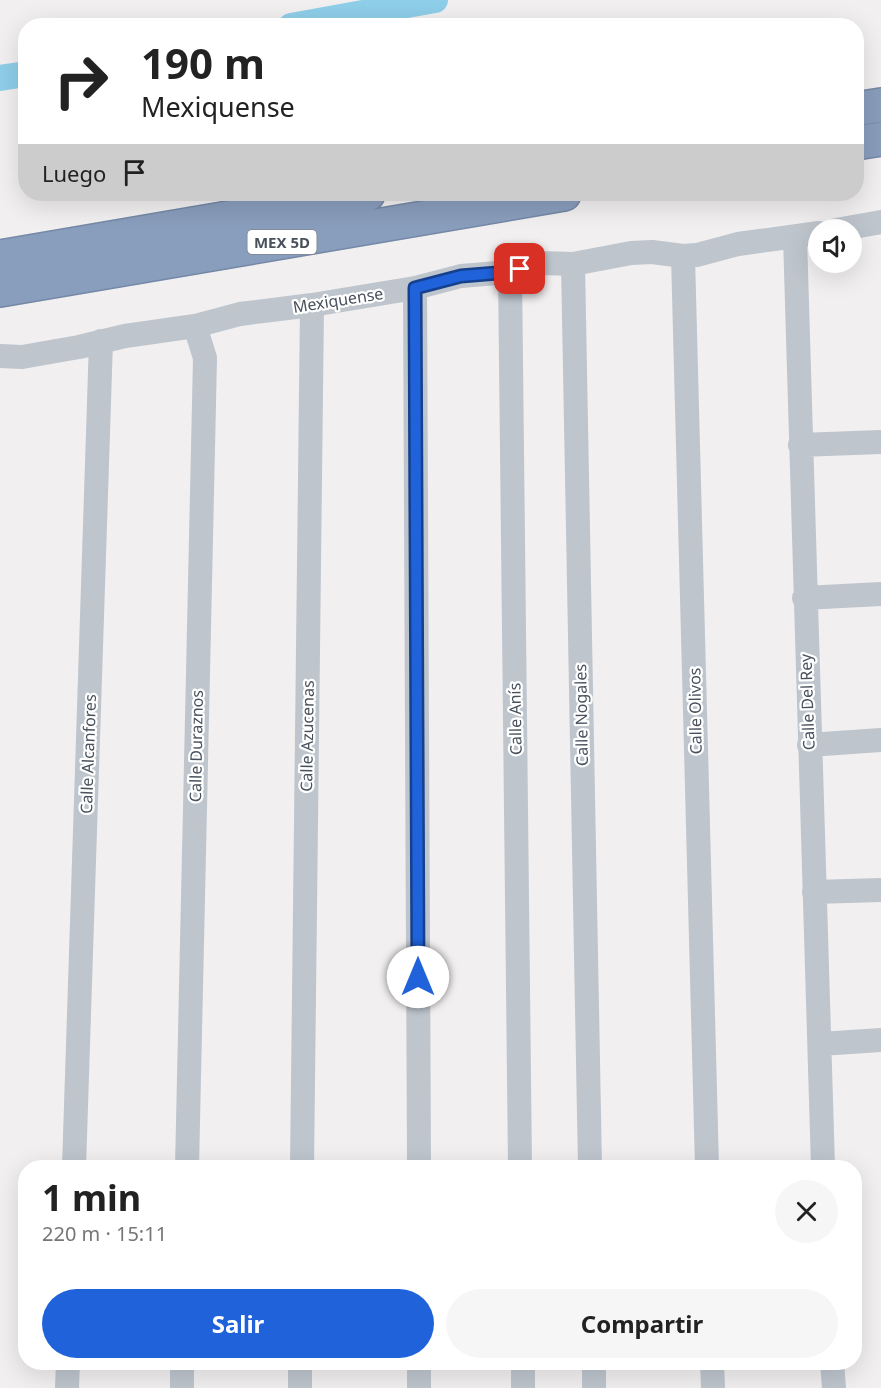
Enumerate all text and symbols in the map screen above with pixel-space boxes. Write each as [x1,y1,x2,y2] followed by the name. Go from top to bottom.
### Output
[141,34,265,91] text: 190 m
[42,42,120,120] icon: right
[141,88,295,125] text: Mexiquense
[118,156,151,189] icon: arrive
[42,158,106,188] text: Luego
[808,219,862,273] map controls
[808,219,862,273] button: sound
[248,230,316,254] road number: MEX 5D
[494,243,545,294] pin
[503,252,536,285] icon: arrive
[291,282,385,318] street label: Mexiquense
[794,653,820,751] street label: Calle Del Rey
[569,664,593,766] street label: Calle Nogales
[683,667,707,755] street label: Calle Olivos
[295,680,319,792] street label: Calle Azucenas
[503,683,527,755] street label: Calle Anís
[184,690,208,802] street label: Calle Duraznos
[75,694,101,814] street label: Calle Alcanfores
[386,945,450,1009] position arrow
[42,1173,141,1222] text: 1 min
[775,1180,838,1243] button: close
[42,1220,167,1247] text: 220 m · 15:11
[42,1289,434,1358] button: Salir
[446,1289,838,1358] button: Compartir

